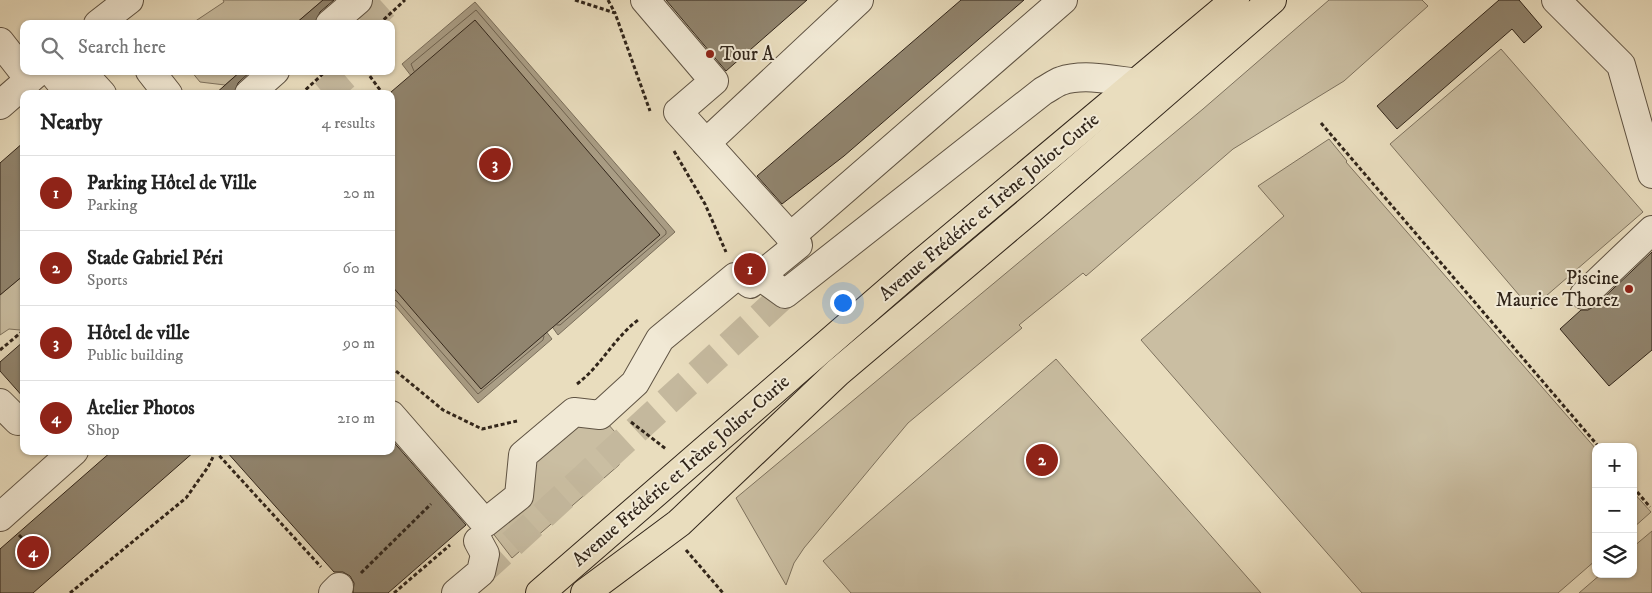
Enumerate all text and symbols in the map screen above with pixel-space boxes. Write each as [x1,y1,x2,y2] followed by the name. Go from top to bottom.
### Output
[20,20,395,75] search box
[38,34,66,62] icon: search
[78,36,166,59] text: Search here
[720,43,775,66] place label: Tour A
[704,48,716,60] marker: Tour A
[874,108,1104,306] street label: Avenue Frédéric et Irène Joliot-Curie
[40,110,102,136] text: Nearby
[322,113,375,133] text: 4 results
[479,145,511,183] pin: 3
[87,172,257,195] text: Parking Hôtel de Ville
[53,183,59,203] text: 1
[343,183,375,203] text: 20 m
[87,195,137,215] text: Parking
[87,247,223,270] text: Stade Gabriel Péri
[734,250,766,288] pin: 1
[52,258,60,278] text: 2
[343,258,375,278] text: 60 m
[1496,267,1619,312] place label: Piscine Maurice Thorez
[87,270,128,290] text: Sports
[1623,283,1635,295] marker: Piscine Maurice Thorez
[830,290,856,316] your location
[87,322,190,345] text: Hôtel de ville
[53,333,59,353] text: 3
[343,333,375,353] text: 90 m
[87,345,183,365] text: Public building
[568,370,794,572] street label: Avenue Frédéric et Irène Joliot-Curie
[87,397,195,420] text: Atelier Photos
[51,408,61,428] text: 4
[337,408,375,428] text: 210 m
[87,420,120,440] text: Shop
[1026,441,1058,479] pin: 2
[1592,443,1637,578] map controls
[1592,443,1637,488] button: +
[1592,488,1637,533] button: −
[17,533,49,571] pin: 4
[1592,533,1637,578] button: layers

